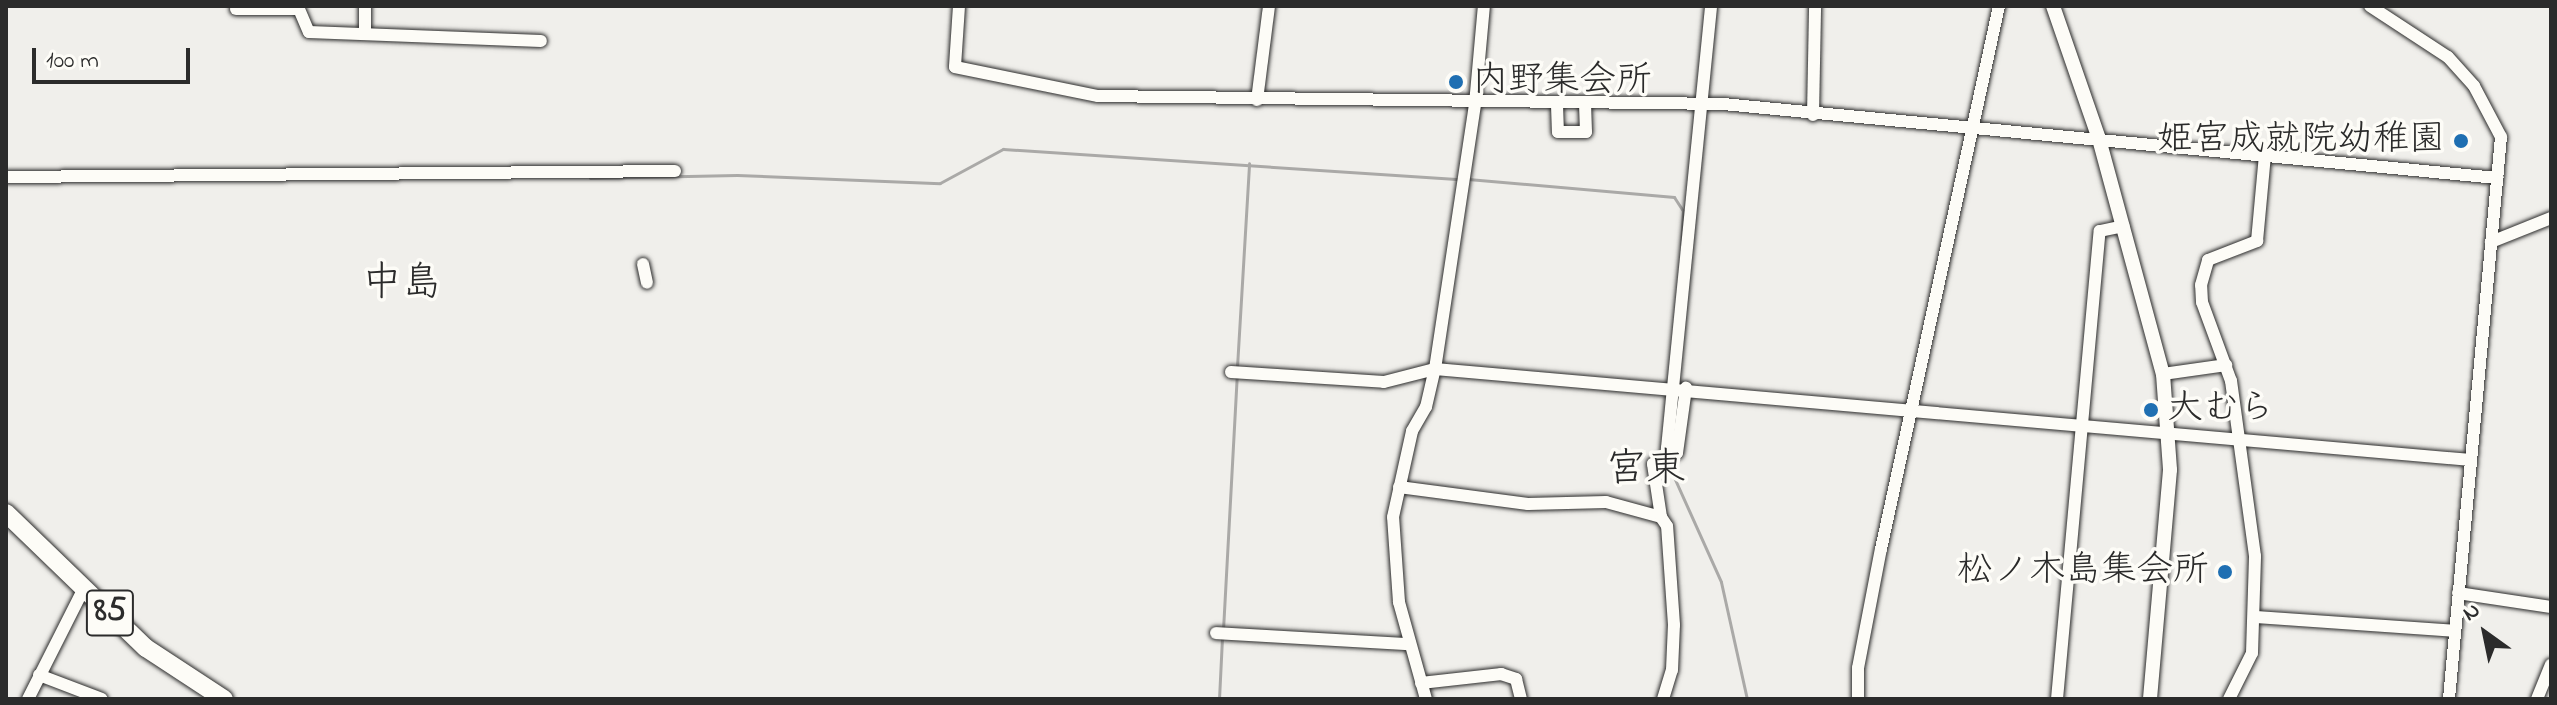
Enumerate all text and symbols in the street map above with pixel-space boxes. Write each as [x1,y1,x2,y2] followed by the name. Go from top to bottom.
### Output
[36,32,194,82] scale bar
[46,44,99,79] text: 100 m
[1472,60,1652,104] place label: 内野集会所
[1447,73,1465,91] marker: 内野集会所
[2157,119,2445,163] place label: 姫宮成就院幼稚園
[2452,132,2470,150] marker: 姫宮成就院幼稚園
[362,261,442,309] district label: 中島
[2167,388,2275,432] place label: 大むら
[2142,401,2160,419] marker: 大むら
[1606,447,1686,495] district label: 宮東
[1957,550,2209,594] place label: 松ノ木島集会所
[2216,563,2234,581] marker: 松ノ木島集会所
[84,583,136,643] road number: 85
[2445,593,2525,673] north arrow
[2457,595,2487,630] text: N

